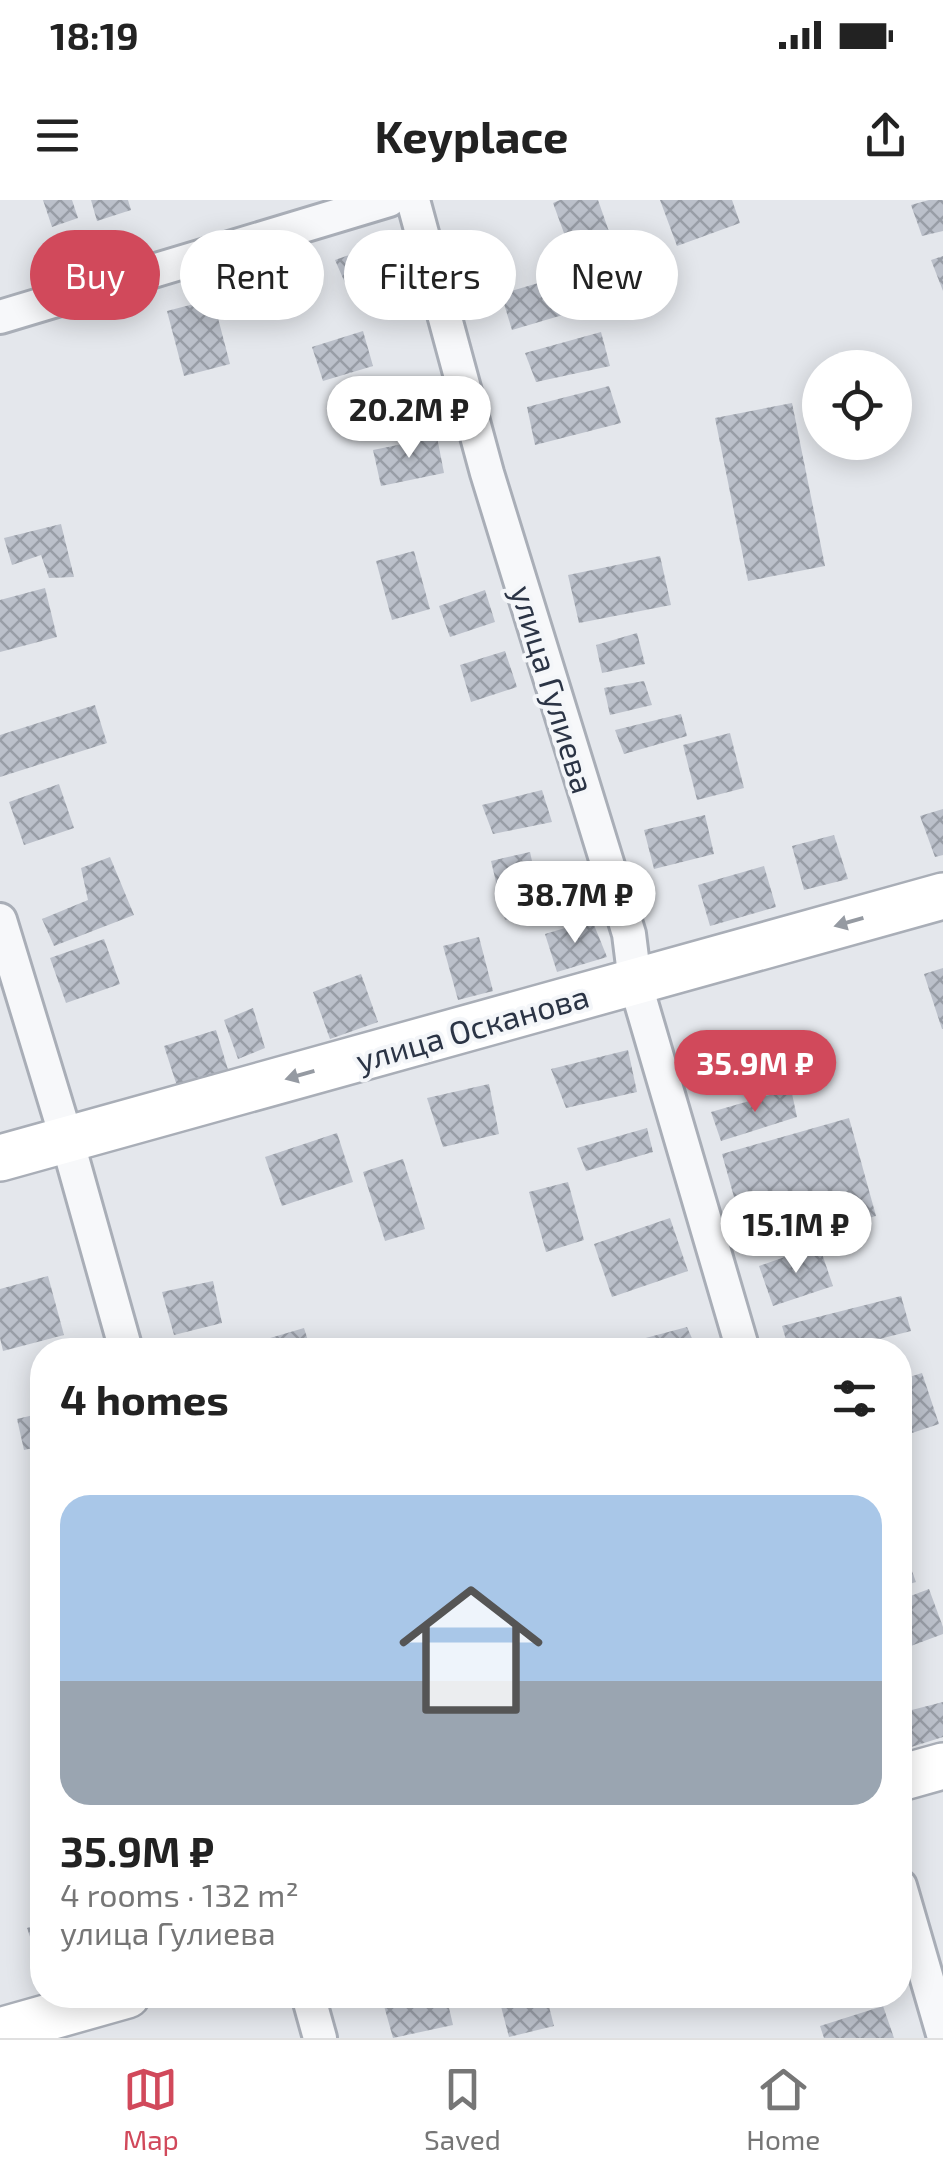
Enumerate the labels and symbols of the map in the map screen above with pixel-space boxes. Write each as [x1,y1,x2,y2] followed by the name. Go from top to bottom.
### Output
[317,376,501,461] pin: 20.2M ₽
[503,580,604,798] street label: улица Гулиева
[483,861,667,946] pin: 38.7M ₽
[833,915,864,931] one-way arrow
[351,976,593,1079] street label: улица Осканова
[663,1030,847,1115] pin: 35.9M ₽
[284,1068,315,1083] one-way arrow
[704,1191,888,1276] pin: 15.1M ₽

